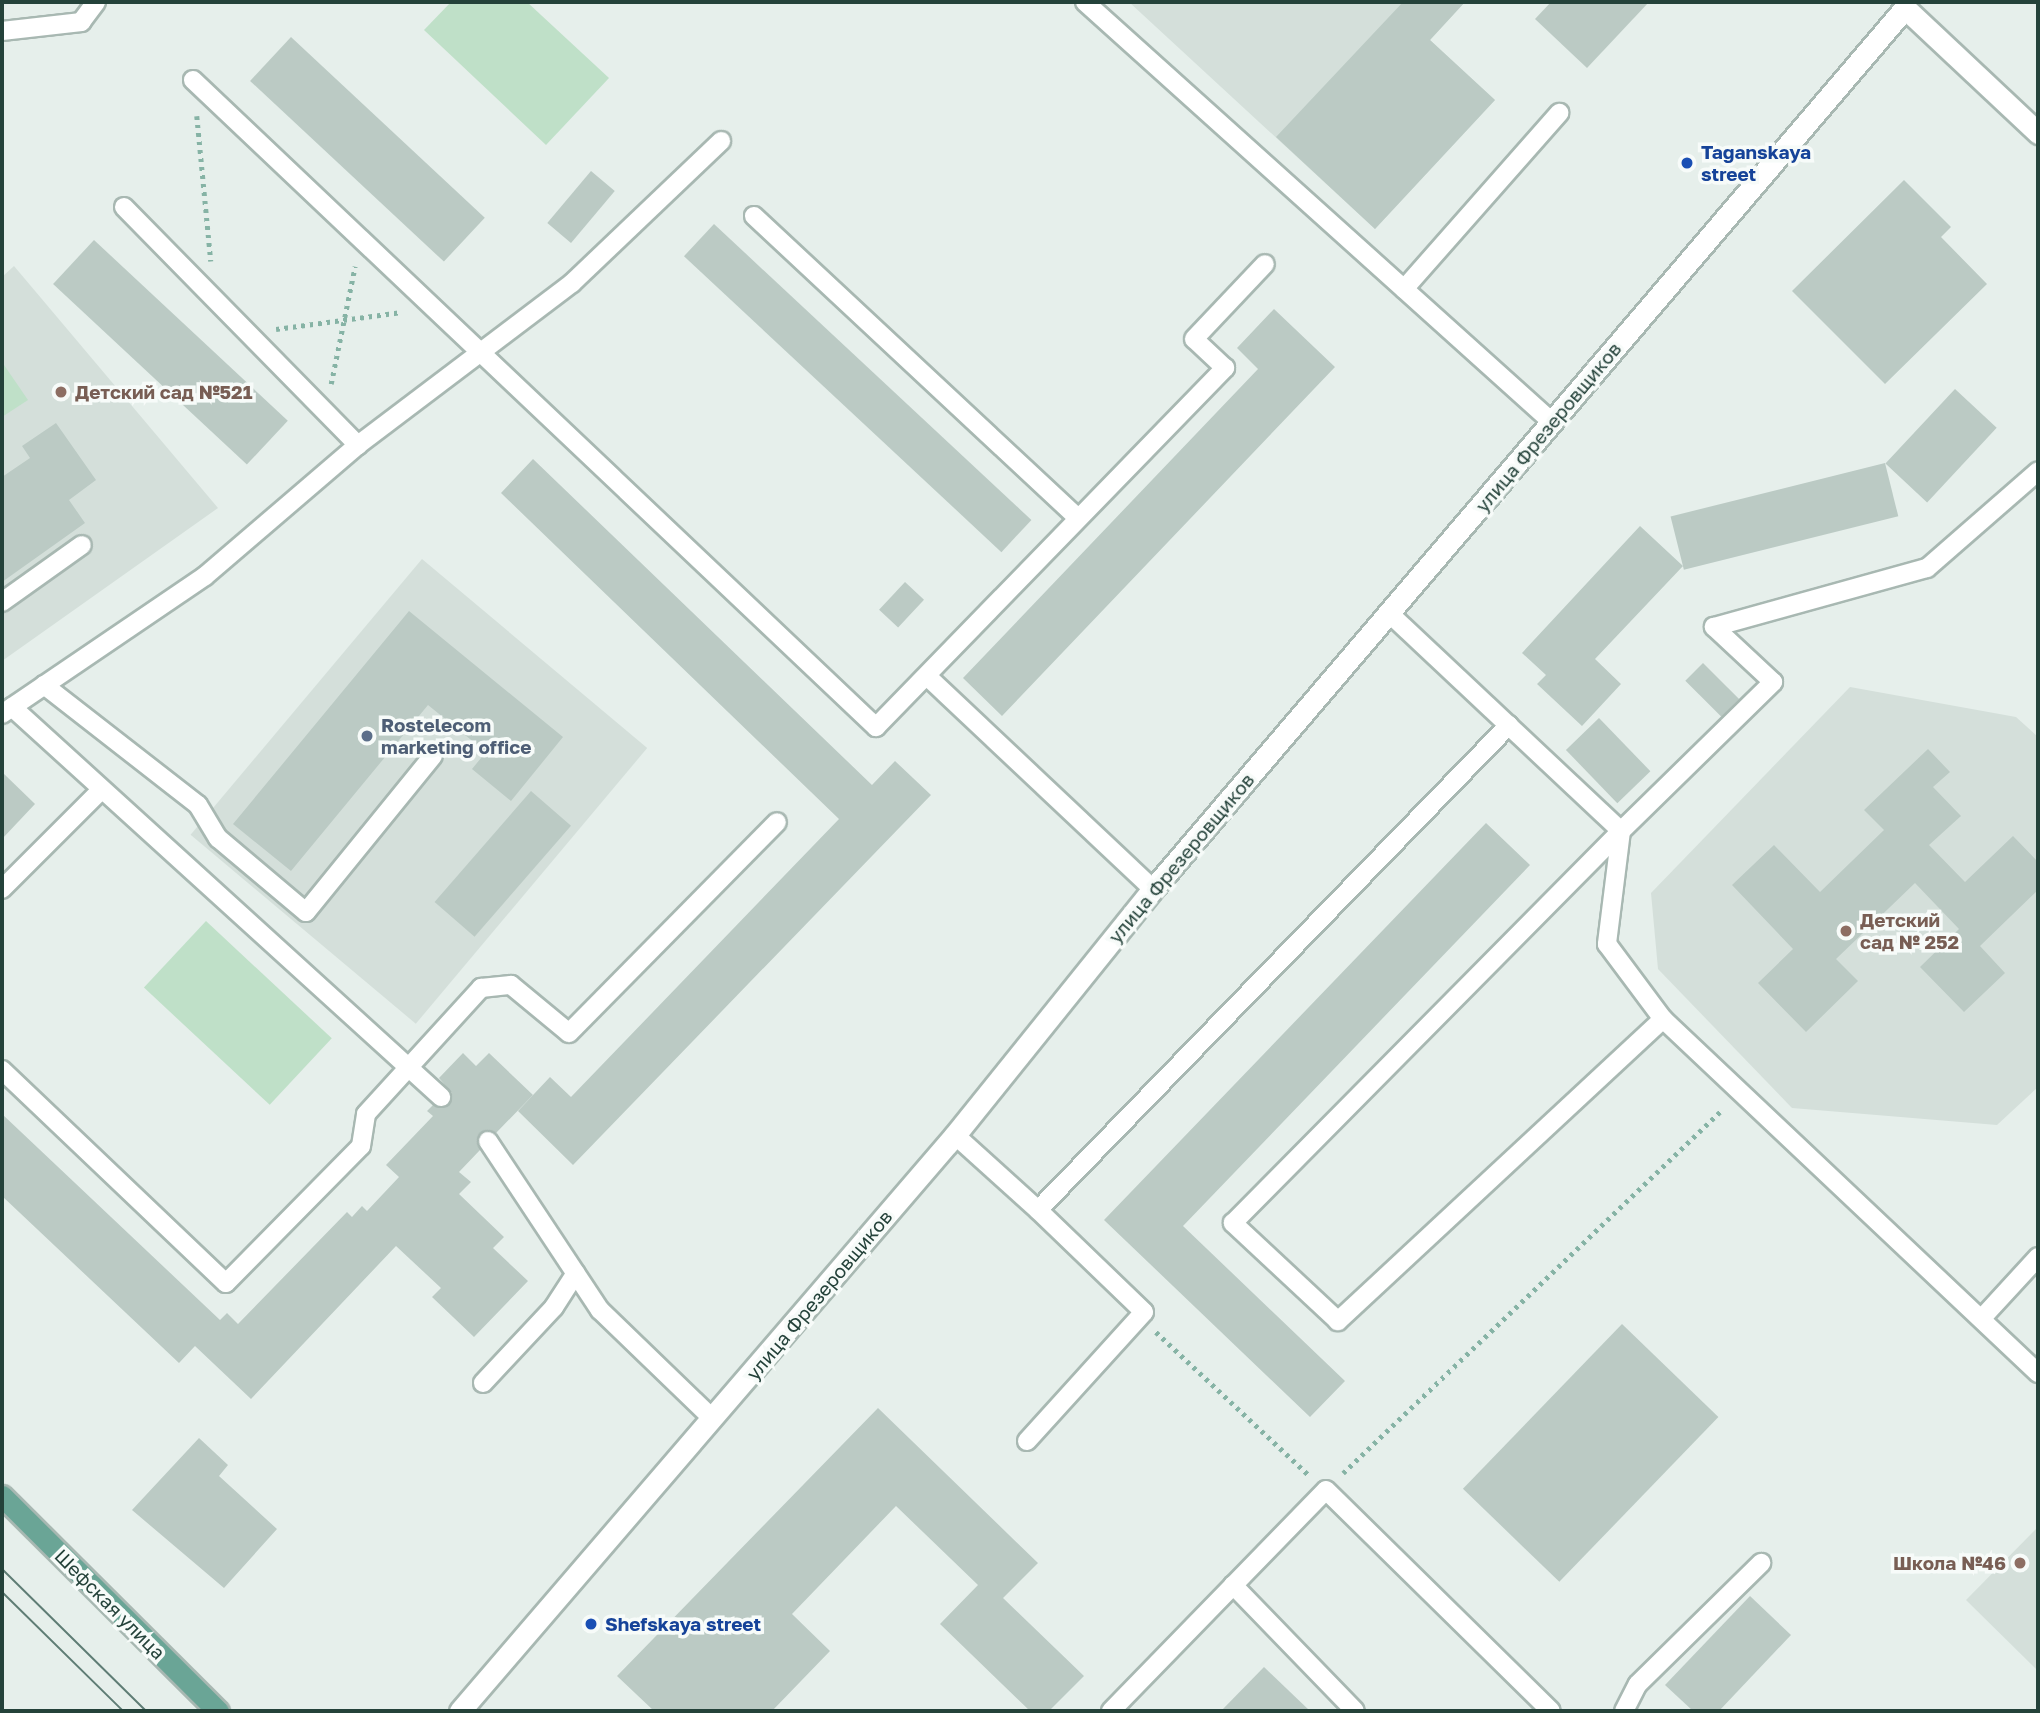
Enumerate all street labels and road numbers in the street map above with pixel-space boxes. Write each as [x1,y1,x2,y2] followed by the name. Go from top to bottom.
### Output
[1470,338,1626,516] street label: улица Фрезеровщиков
[1103,769,1259,947] street label: улица Фрезеровщиков
[741,1206,897,1384] street label: улица Фрезеровщиков
[50,1544,170,1664] street label: Шефская улица

